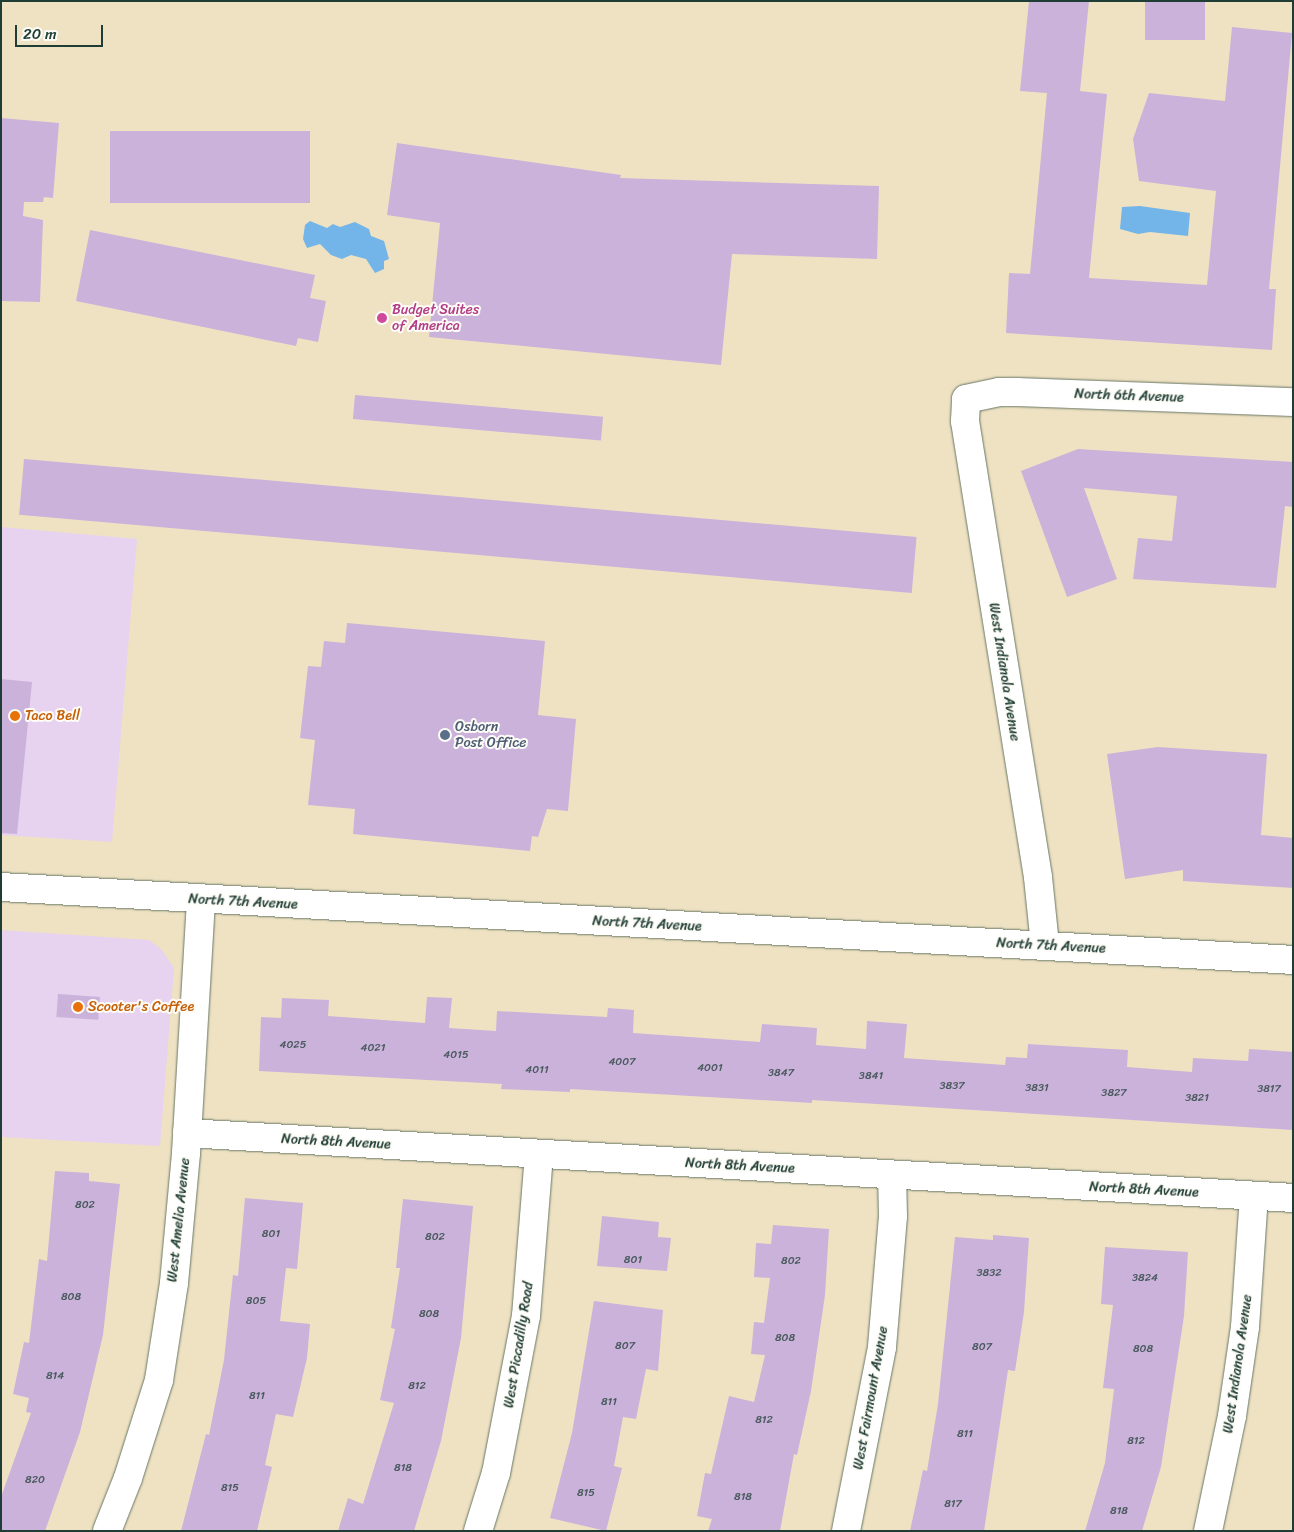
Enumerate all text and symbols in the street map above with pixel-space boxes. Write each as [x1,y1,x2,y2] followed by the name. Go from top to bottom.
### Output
[18,15,105,47] scale bar
[23,21,57,47] text: 20 m
[392,302,479,334] place label: Budget Suites of America
[376,312,388,324] marker: Budget Suites of America
[1074,386,1184,406] street label: North 6th Avenue
[985,602,1023,742] street label: West Indianola Avenue
[25,708,80,724] place label: Taco Bell
[9,710,21,722] marker: Taco Bell
[455,719,526,752] place label: Osborn Post Office
[439,729,451,741] marker: Osborn Post Office
[188,891,298,913] street label: North 7th Avenue
[592,913,702,935] street label: North 7th Avenue
[996,935,1106,957] street label: North 7th Avenue
[88,999,194,1015] place label: Scooter's Coffee
[72,1001,84,1013] marker: Scooter's Coffee
[280,1038,306,1052] house number: 4025
[361,1041,385,1055] house number: 4021
[443,1048,469,1062] house number: 4015
[608,1055,636,1069] house number: 4007
[697,1061,723,1075] house number: 4001
[525,1063,549,1077] house number: 4011
[768,1066,794,1080] house number: 3847
[859,1069,883,1083] house number: 3841
[940,1079,964,1093] house number: 3837
[1025,1081,1049,1095] house number: 3831
[1257,1082,1281,1096] house number: 3817
[1101,1086,1127,1100] house number: 3827
[1185,1091,1209,1105] house number: 3821
[281,1131,391,1153] street label: North 8th Avenue
[685,1155,795,1177] street label: North 8th Avenue
[164,1157,194,1283] street label: West Amelia Avenue
[1089,1179,1199,1201] street label: North 8th Avenue
[75,1198,95,1212] house number: 802
[262,1227,280,1241] house number: 801
[425,1230,445,1244] house number: 802
[624,1253,642,1267] house number: 801
[781,1254,801,1268] house number: 802
[976,1266,1002,1280] house number: 3832
[1132,1271,1158,1285] house number: 3824
[501,1281,537,1409] street label: West Piccadilly Road
[61,1290,81,1304] house number: 808
[246,1294,266,1308] house number: 805
[1220,1294,1256,1434] street label: West Indianola Avenue
[419,1307,439,1321] house number: 808
[850,1325,892,1471] street label: West Fairmount Avenue
[775,1331,795,1345] house number: 808
[615,1339,635,1353] house number: 807
[972,1340,992,1354] house number: 807
[1133,1342,1153,1356] house number: 808
[46,1369,64,1383] house number: 814
[408,1379,426,1393] house number: 812
[249,1389,265,1403] house number: 811
[601,1395,617,1409] house number: 811
[755,1413,773,1427] house number: 812
[957,1427,973,1441] house number: 811
[1127,1434,1145,1448] house number: 812
[394,1461,412,1475] house number: 818
[25,1473,45,1487] house number: 820
[221,1481,239,1495] house number: 815
[577,1486,595,1500] house number: 815
[734,1490,752,1504] house number: 818
[944,1497,962,1511] house number: 817
[1110,1504,1128,1518] house number: 818

